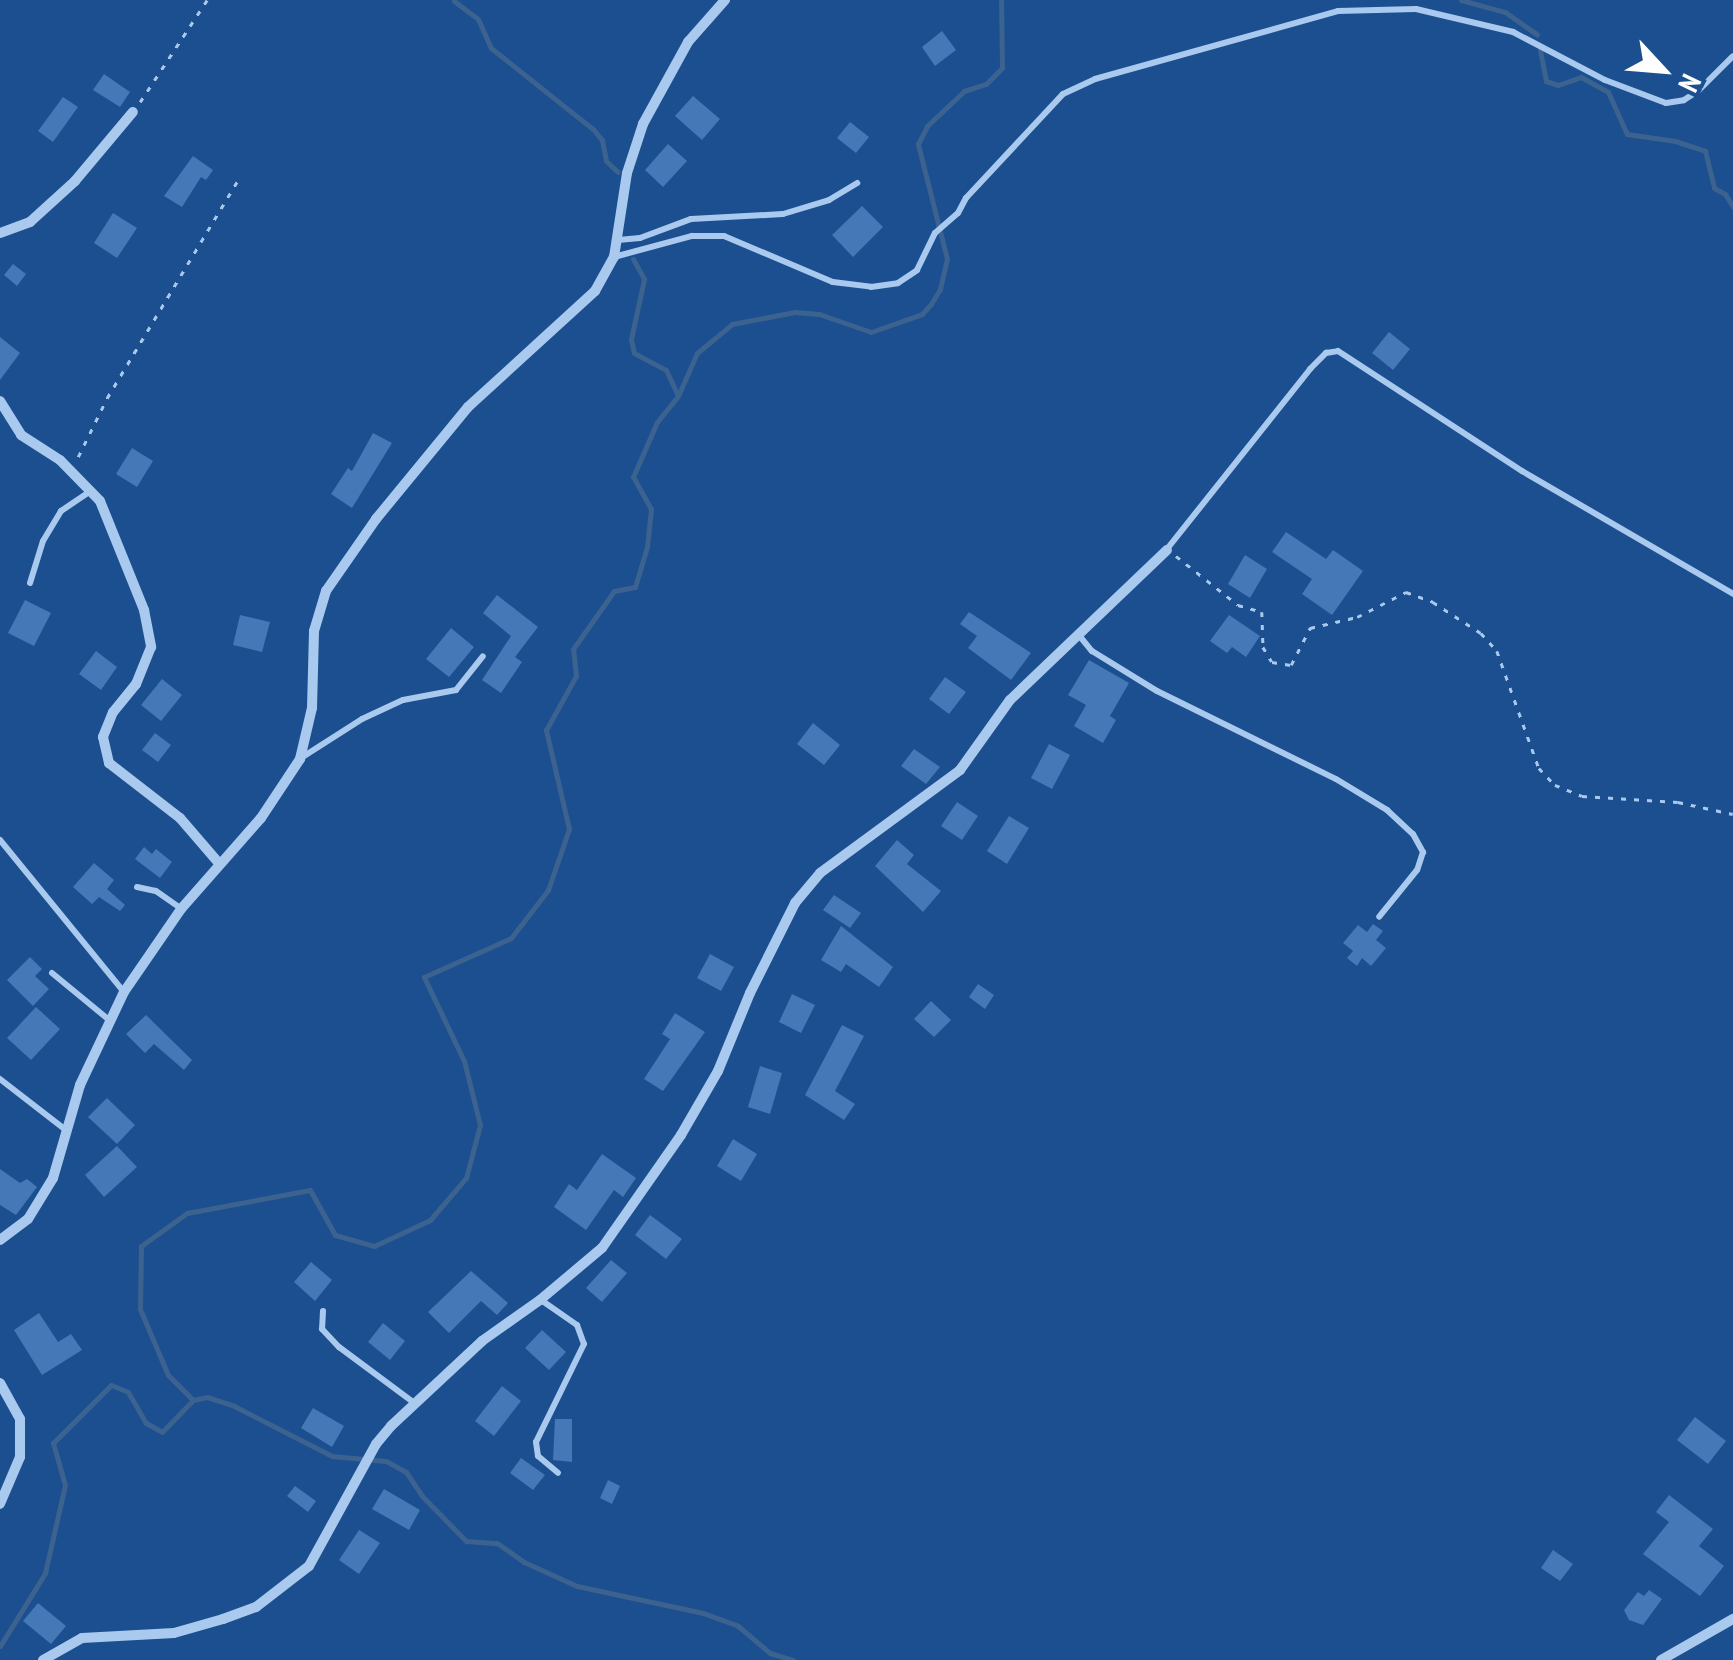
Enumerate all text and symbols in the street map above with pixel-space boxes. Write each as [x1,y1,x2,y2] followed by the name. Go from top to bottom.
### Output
[1613,20,1713,120] north arrow
[1670,68,1710,98] text: N

